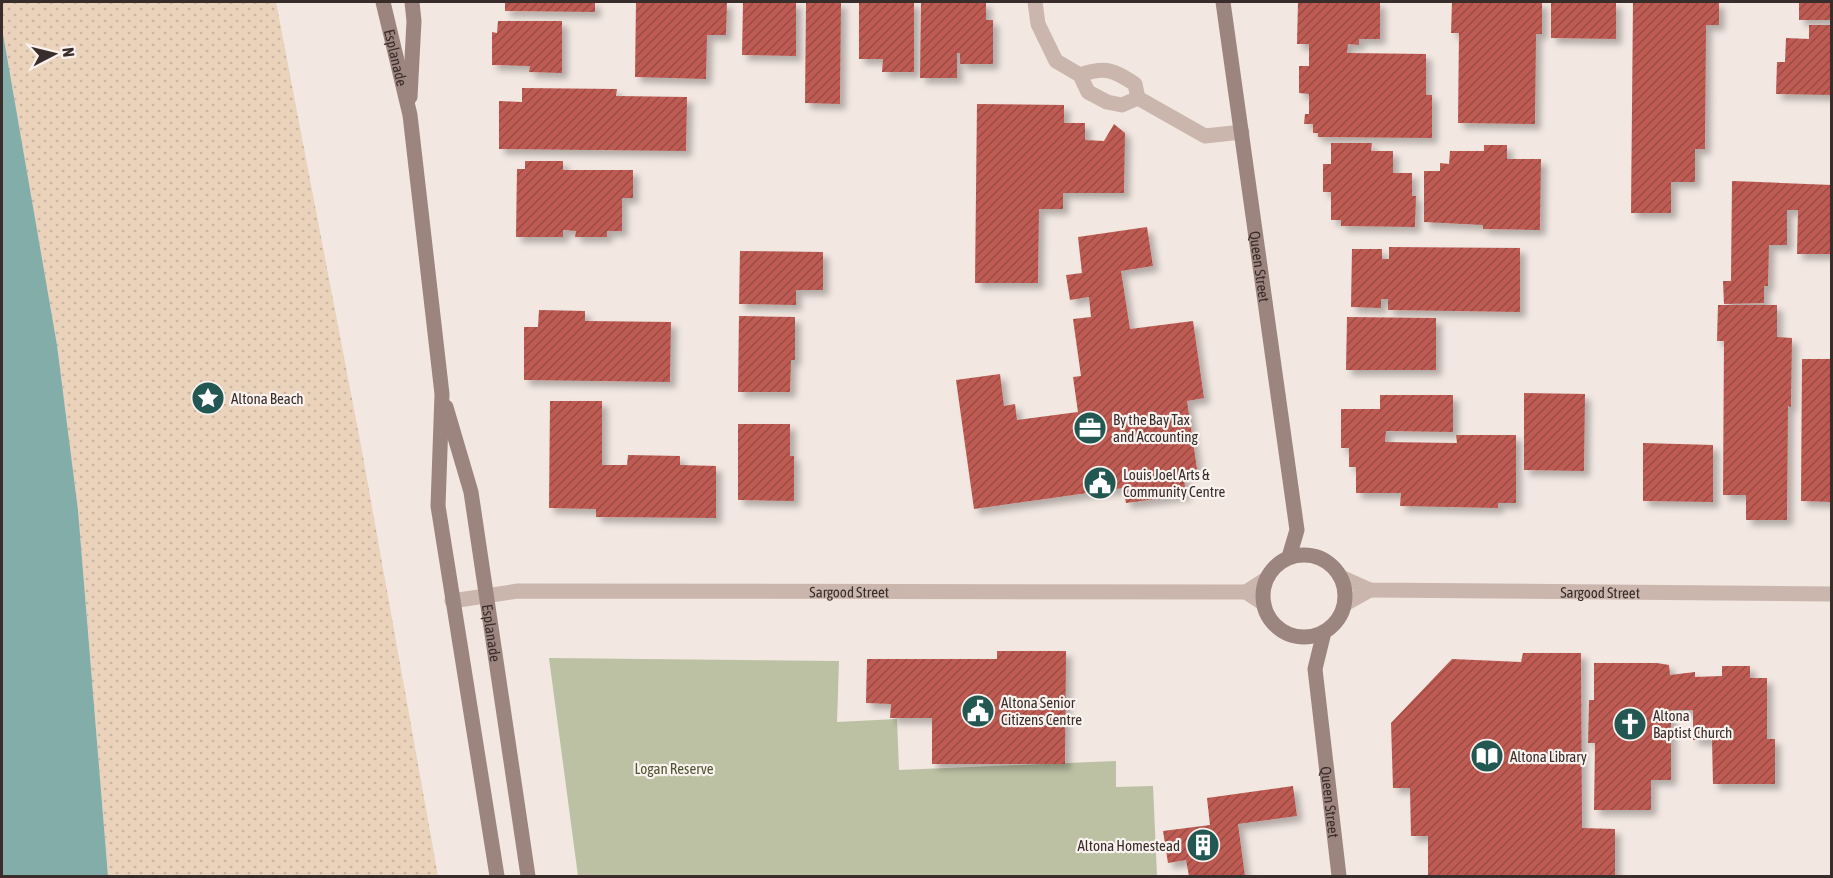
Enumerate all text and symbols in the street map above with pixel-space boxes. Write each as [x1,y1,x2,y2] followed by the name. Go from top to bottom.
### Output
[24,24,84,84] north arrow
[381,27,411,88] street label: Esplanade
[59,46,78,58] text: N
[1247,230,1273,303] street label: Queen Street
[190,380,226,416] place icon: Altona Beach
[231,390,304,407] place label: Altona Beach
[1072,410,1108,446] office icon: By the Bay Tax and Accounting
[1113,411,1198,445] place label: By the Bay Tax and Accounting
[1082,465,1118,501] public building icon: Louis Joel Arts & Community Centre
[1123,466,1226,500] place label: Louis Joel Arts & Community Centre
[809,583,889,600] street label: Sargood Street
[1560,583,1640,601] street label: Sargood Street
[479,603,505,663] street label: Esplanade
[960,693,996,729] public building icon: Altona Senior Citizens Centre
[1001,694,1082,728] place label: Altona Senior Citizens Centre
[1612,706,1648,742] church icon: Altona Baptist Church
[1653,707,1732,741] place label: Altona Baptist Church
[1469,738,1505,774] library icon: Altona Library
[1510,748,1587,765] place label: Altona Library
[635,760,714,777] park label: Logan Reserve
[1318,765,1343,839] street label: Queen Street
[1185,827,1221,863] building icon: Altona Homestead
[1077,837,1180,854] place label: Altona Homestead

